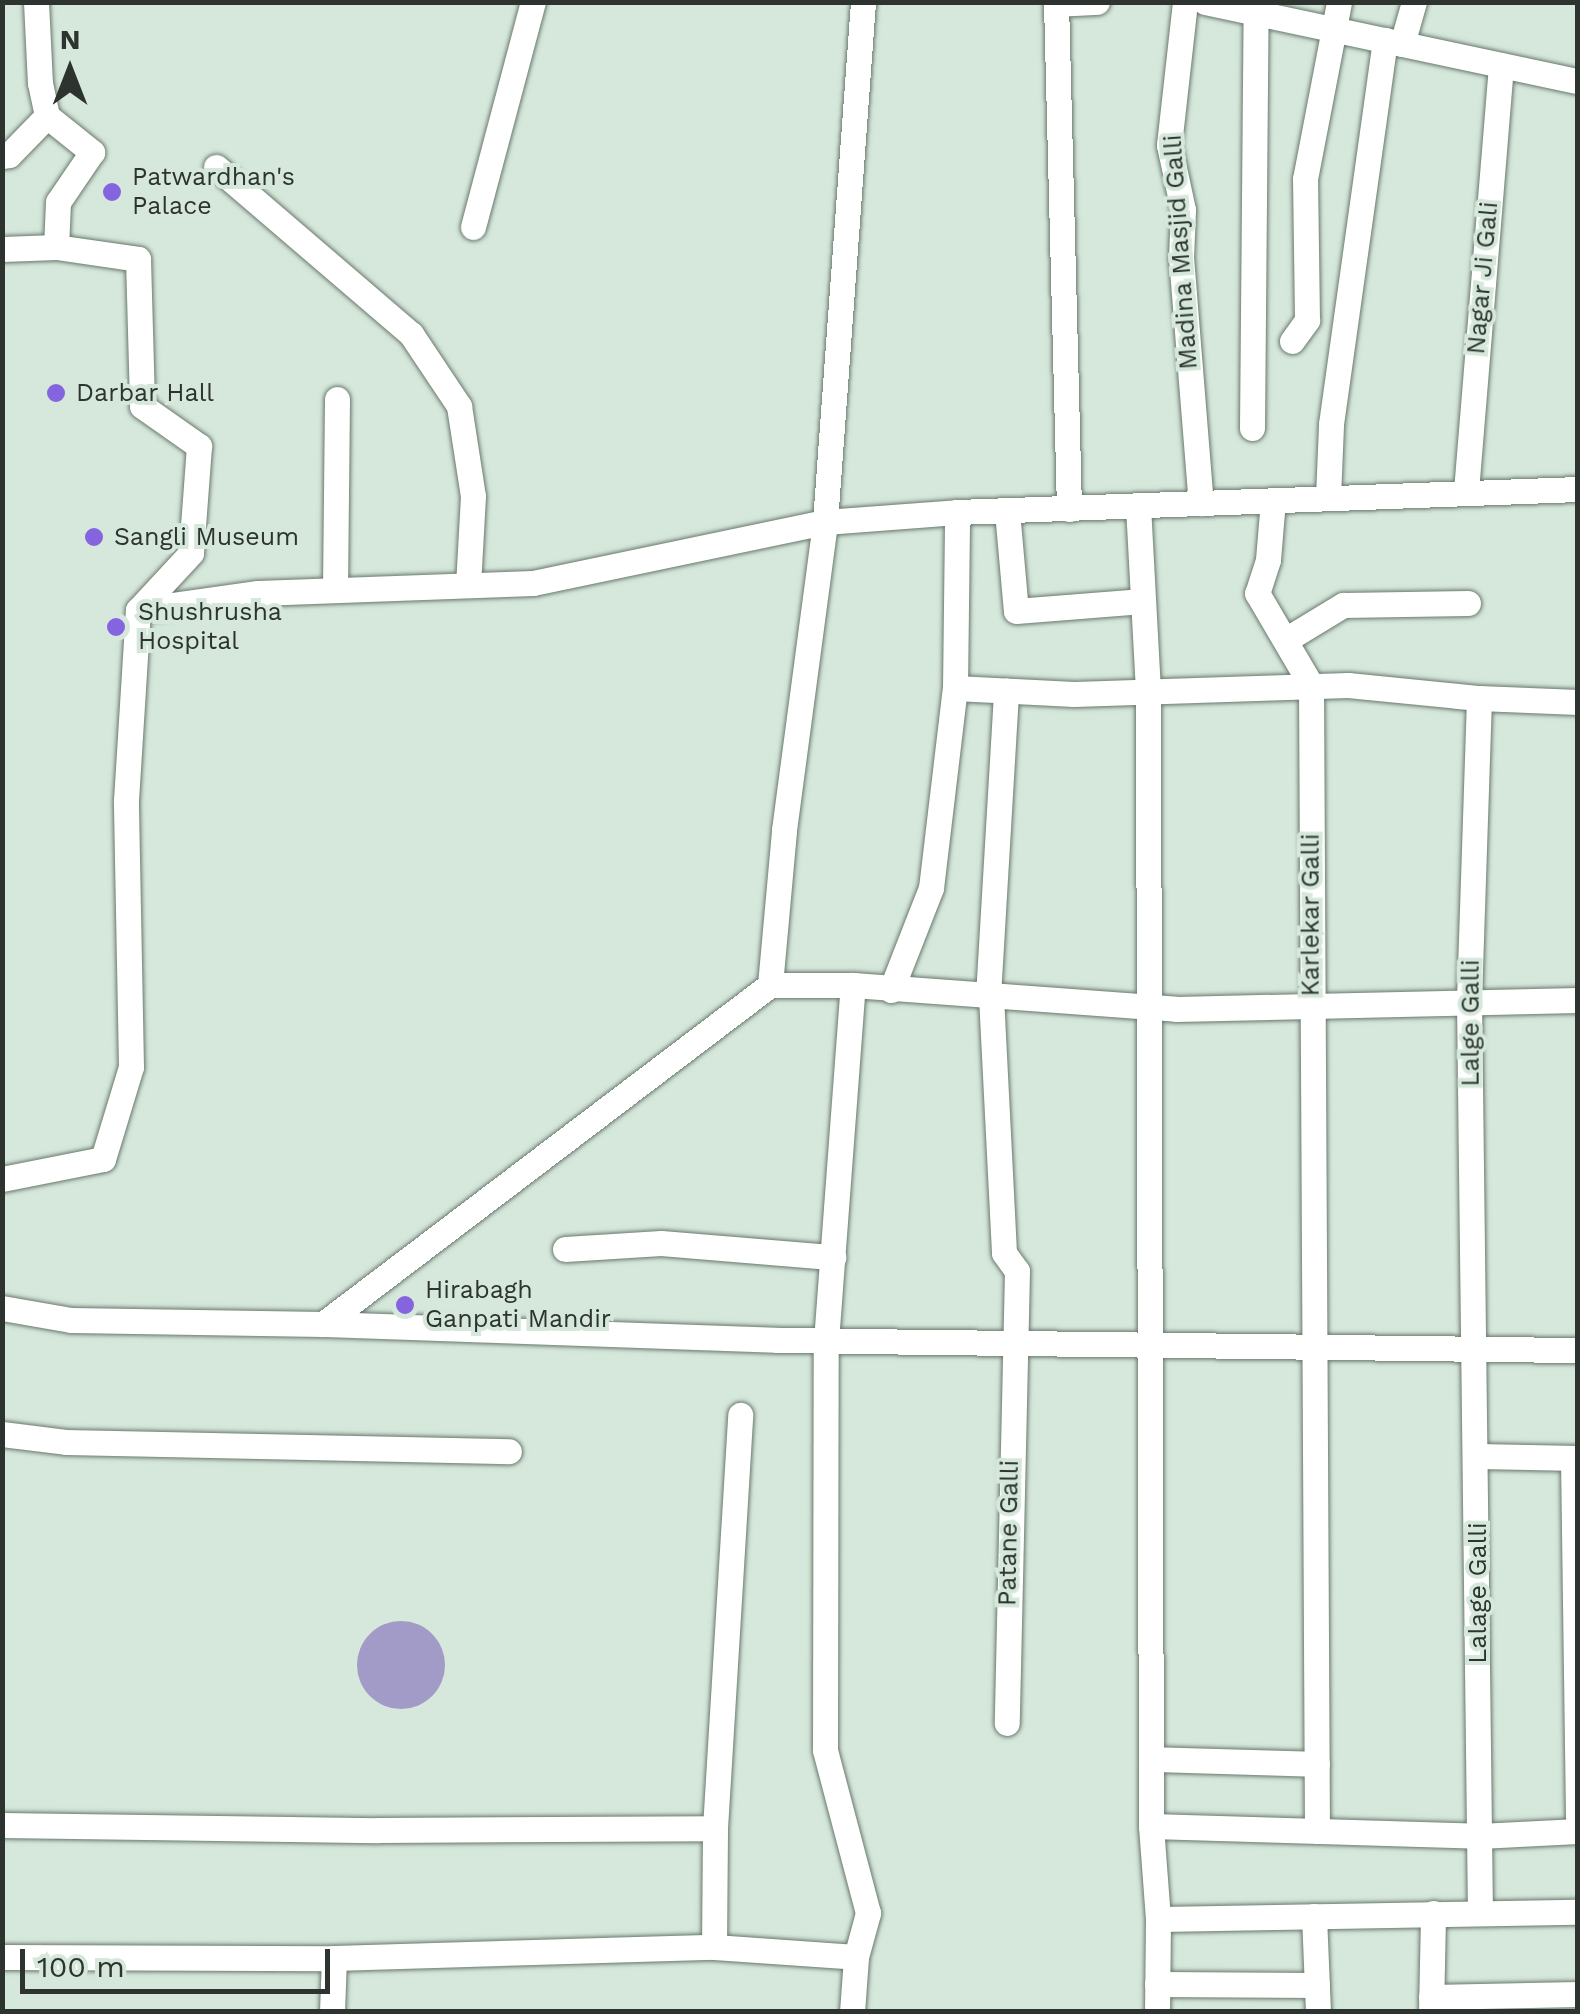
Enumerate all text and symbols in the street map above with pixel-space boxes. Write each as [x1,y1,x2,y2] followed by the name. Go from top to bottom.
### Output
[20,20,120,120] north arrow
[60,23,80,56] text: N
[1158,133,1204,371] street label: Madina Masjid Galli
[132,163,295,222] place label: Patwardhan's Palace
[101,181,123,203] marker: Patwardhan's Palace
[1461,200,1505,356] street label: Nagar Ji Gali
[76,378,215,408] place label: Darbar Hall
[45,382,67,404] marker: Darbar Hall
[114,522,299,552] place label: Sangli Museum
[83,526,105,548] marker: Sangli Museum
[138,598,282,657] place label: Shushrusha Hospital
[103,614,129,640] marker: Shushrusha Hospital
[1296,833,1326,997] street label: Karlekar Galli
[1456,959,1486,1087] street label: Lalge Galli
[425,1276,611,1335] place label: Hirabagh Ganpati Mandir
[394,1294,416,1316] marker: Hirabagh Ganpati Mandir
[993,1460,1025,1606] street label: Patane Galli
[1463,1522,1493,1664] street label: Lalage Galli
[25,1929,335,1991] scale bar
[37,1949,125,1984] text: 100 m

